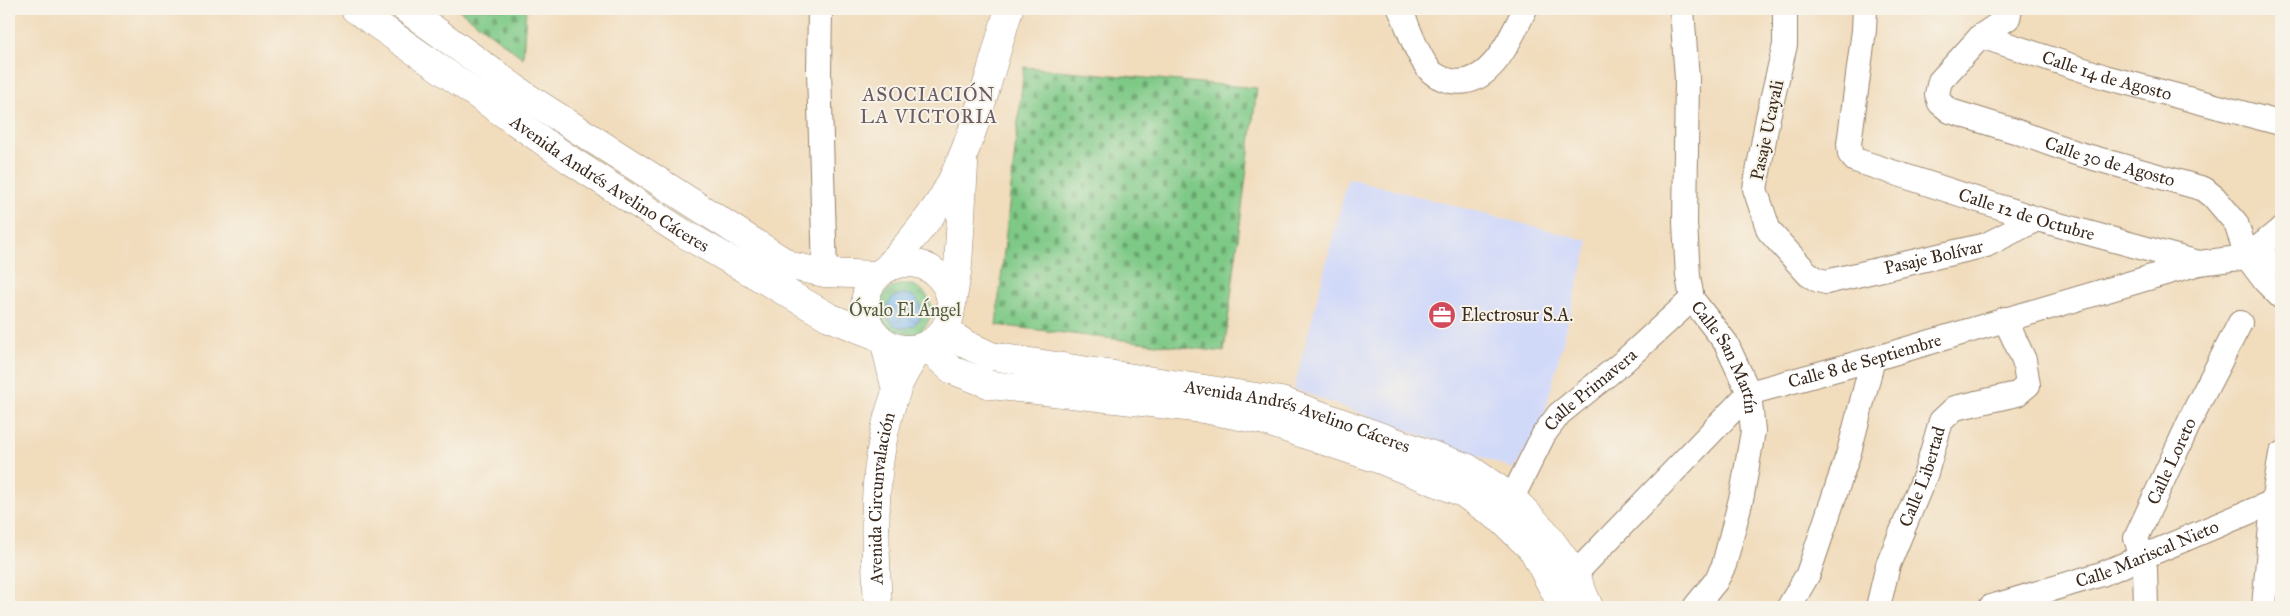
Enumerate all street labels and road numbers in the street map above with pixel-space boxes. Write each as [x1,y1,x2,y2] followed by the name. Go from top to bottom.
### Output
[2039,46,2174,105] street label: Calle 14 de Agosto
[1746,78,1788,182] street label: Pasaje Ucayali
[505,110,713,257] street label: Avenida Andrés Avelino Cáceres
[2042,132,2178,191] street label: Calle 30 de Agosto
[1956,183,2097,245] street label: Calle 12 de Octubre
[1882,235,1986,279] street label: Pasaje Bolívar
[1686,296,1762,415] street label: Calle San Martín
[1786,328,1944,393] street label: Calle 8 de Septiembre
[1539,344,1642,435] street label: Calle Primavera
[1182,375,1413,457] street label: Avenida Andrés Avelino Cáceres
[864,410,900,586] street label: Avenida Circunvalación
[2142,414,2201,508] street label: Calle Loreto
[1894,424,1950,530] street label: Calle Libertad
[2073,515,2222,592] street label: Calle Mariscal Nieto

